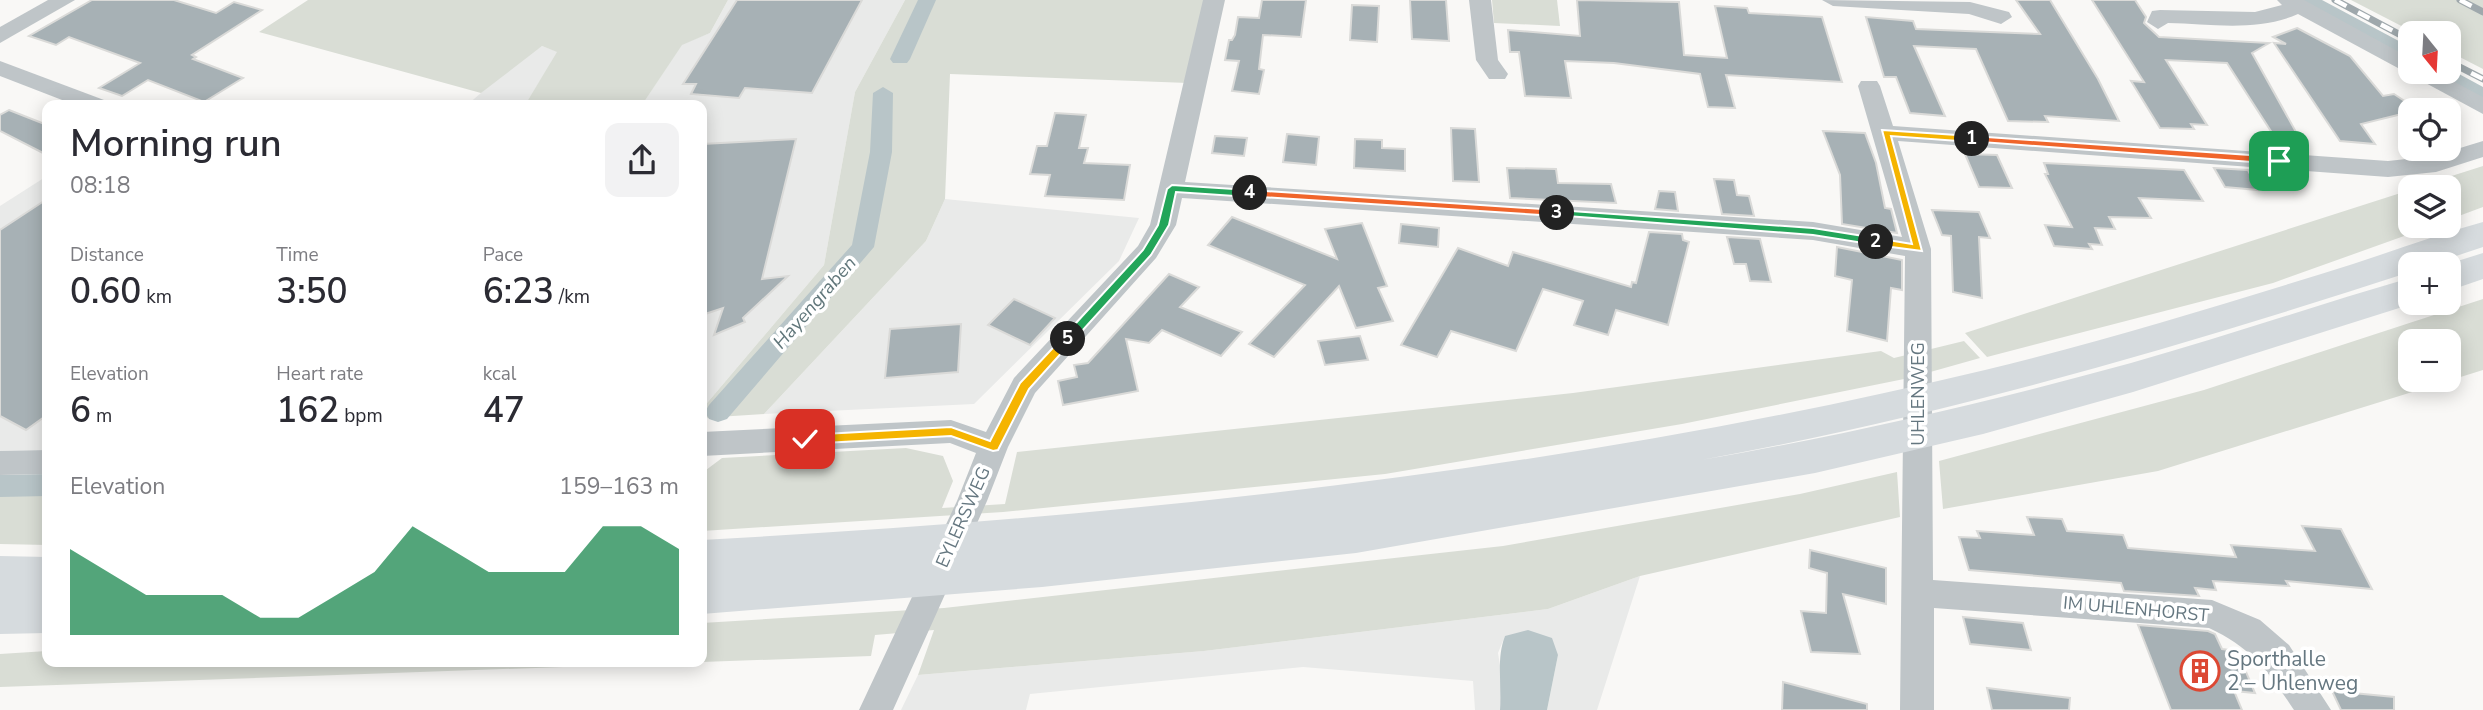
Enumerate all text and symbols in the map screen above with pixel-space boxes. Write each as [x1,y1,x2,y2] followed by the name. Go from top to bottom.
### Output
[2398,21,2460,84] north arrow
[2398,21,2461,392] map controls
[2398,98,2461,161] button: locate
[70,118,282,169] text: Morning run
[1954,122,1990,156] pin: 1
[605,123,679,197] button: share
[1966,125,1977,151] text: 1
[2249,131,2309,191] pin
[2260,142,2298,180] icon: arrive
[70,170,130,201] text: 08:18
[2398,175,2461,238] button: layers
[1232,176,1268,210] pin: 4
[1244,179,1255,205] text: 4
[1540,196,1574,230] pin: 3
[1551,199,1562,225] text: 3
[1858,224,1894,260] pin: 2
[1870,228,1881,254] text: 2
[70,242,144,268] text: Distance
[276,242,319,268] text: Time
[483,242,523,268] text: Pace
[767,251,862,355] water label: Hayengraben
[2398,252,2461,315] button: +
[70,268,141,315] text: 0.60
[276,268,348,315] text: 3:50
[483,268,554,315] text: 6:23
[141,284,172,310] text: km
[554,284,590,310] text: /km
[1050,322,1086,356] pin: 5
[1062,325,1073,351] text: 5
[2398,329,2461,392] button: −
[1906,342,1930,446] street label: UHLENWEG
[70,361,149,387] text: Elevation
[276,361,363,387] text: Heart rate
[483,361,516,387] text: kcal
[70,387,91,434] text: 6
[276,387,339,434] text: 162
[483,387,525,434] text: 47
[91,403,112,429] text: m
[339,403,383,429] text: bpm
[775,409,835,469] pin
[786,420,824,458] icon: check
[930,463,996,571] street label: EYLERSWEG
[70,471,165,502] text: Elevation
[559,471,679,502] text: 159–163 m
[2062,591,2210,627] street label: IM UHLENHORST
[2227,645,2358,697] place label: Sporthalle 2 – Uhlenweg
[2179,650,2221,692] building icon: Sporthalle 2 – Uhlenweg

